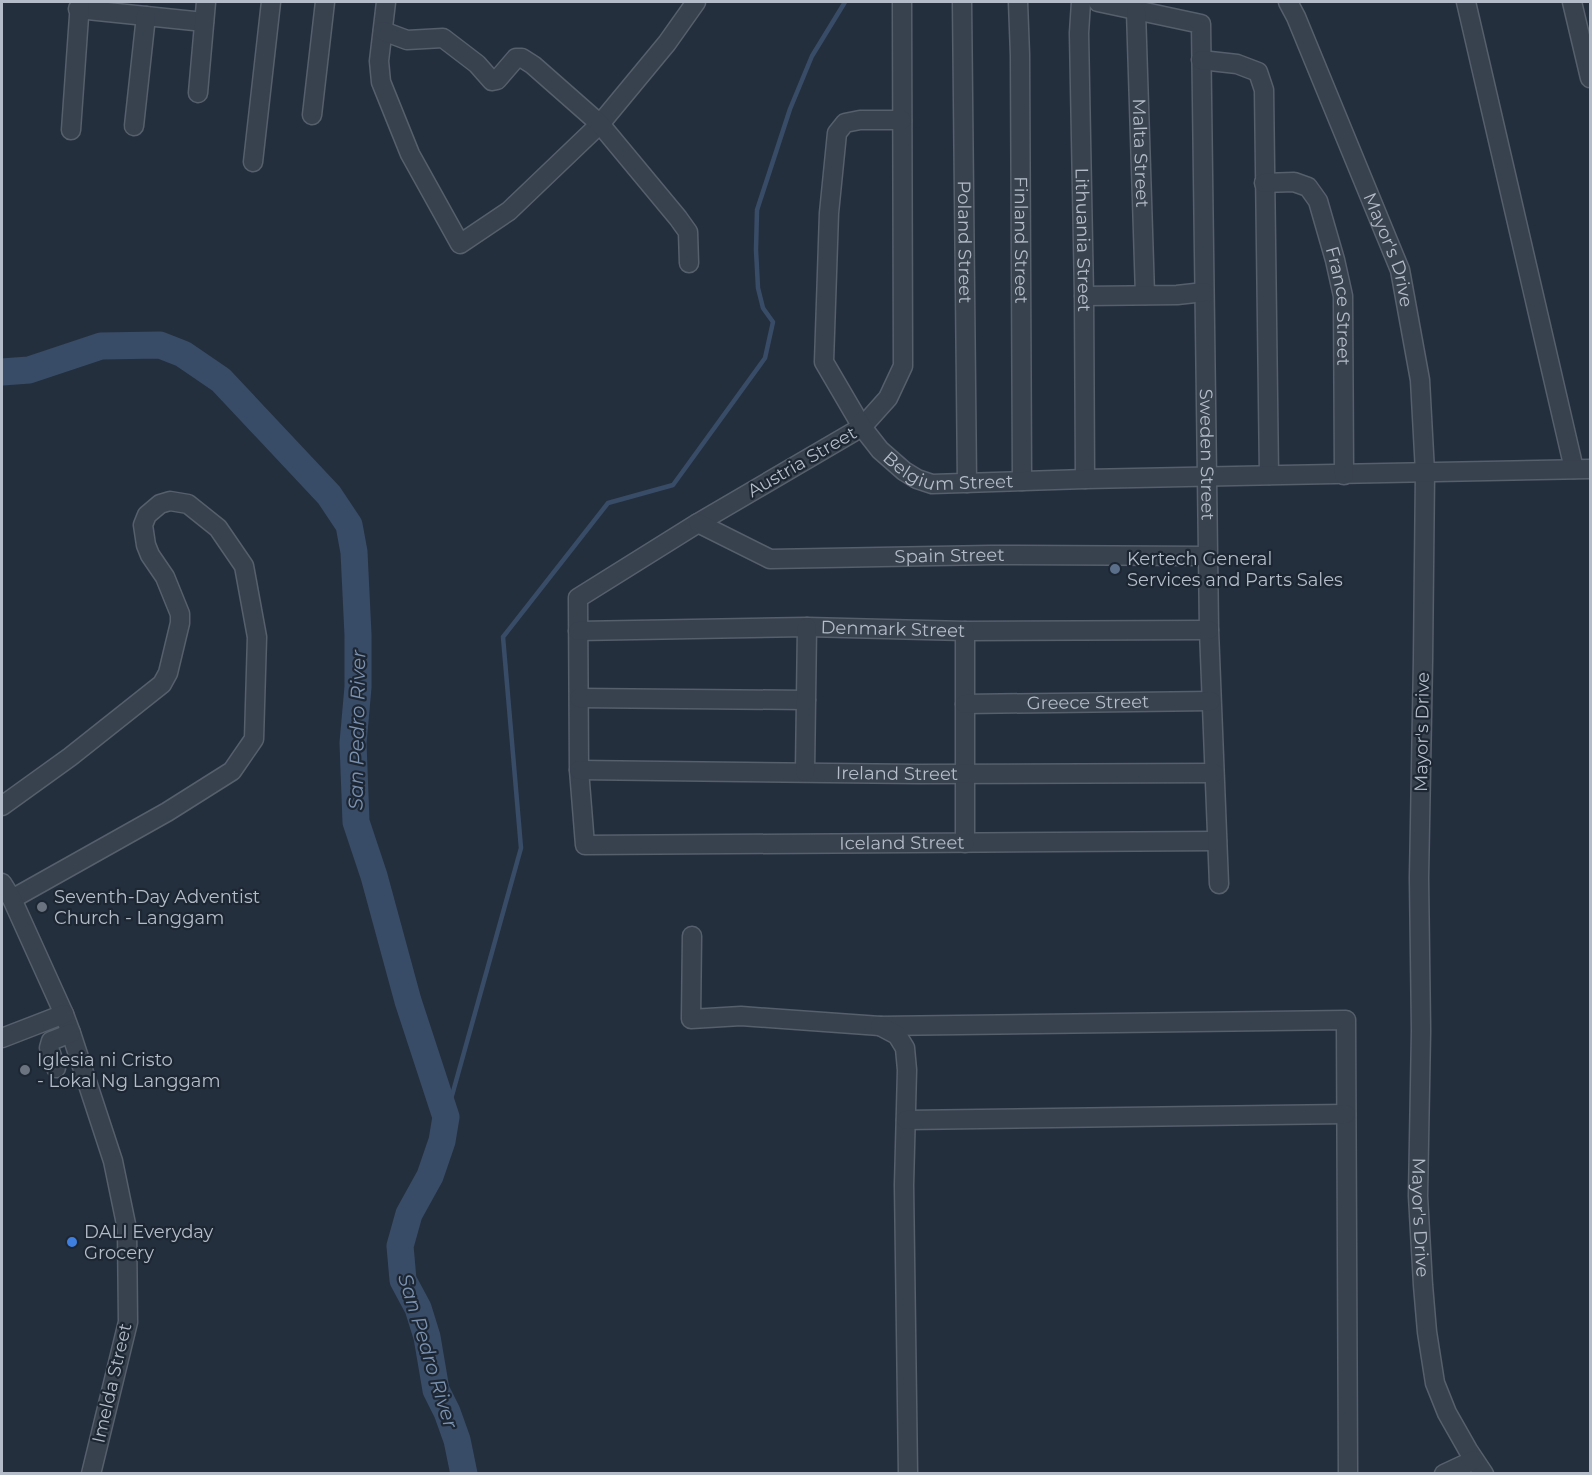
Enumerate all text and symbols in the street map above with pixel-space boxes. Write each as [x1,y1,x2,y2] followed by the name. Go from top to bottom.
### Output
[1128,98,1153,208] street label: Malta Street
[1071,168,1095,312] street label: Lithuania Street
[1010,176,1032,304] street label: Finland Street
[953,180,976,304] street label: Poland Street
[1358,190,1418,309] street label: Mayor's Drive
[1321,244,1354,366] street label: France Street
[1195,389,1219,521] street label: Sweden Street
[743,422,861,502] street label: Austria Street
[878,447,1014,495] street label: Belgium Street
[894,544,1005,568] street label: Spain Street
[1127,548,1343,591] place label: Kertech General Services and Parts Sales
[1108,562,1122,576] marker: Kertech General Services and Parts Sales
[820,616,966,642] street label: Denmark Street
[344,649,370,810] water label: San Pedro River
[1410,672,1434,792] street label: Mayor's Drive
[1027,691,1149,714] street label: Greece Street
[836,762,958,785] street label: Ireland Street
[839,832,965,854] street label: Iceland Street
[54,886,260,929] place label: Seventh-Day Adventist Church - Langgam
[35,900,49,914] marker: Seventh-Day Adventist Church - Langgam
[37,1049,221,1092] place label: Iglesia ni Cristo - Lokal Ng Langgam
[18,1063,32,1077] marker: Iglesia ni Cristo - Lokal Ng Langgam
[1407,1157,1434,1278] street label: Mayor's Drive
[84,1221,214,1264] place label: DALI Everyday Grocery
[65,1235,79,1249] marker: DALI Everyday Grocery
[393,1271,463,1432] water label: San Pedro River
[88,1321,136,1445] street label: Imelda Street

